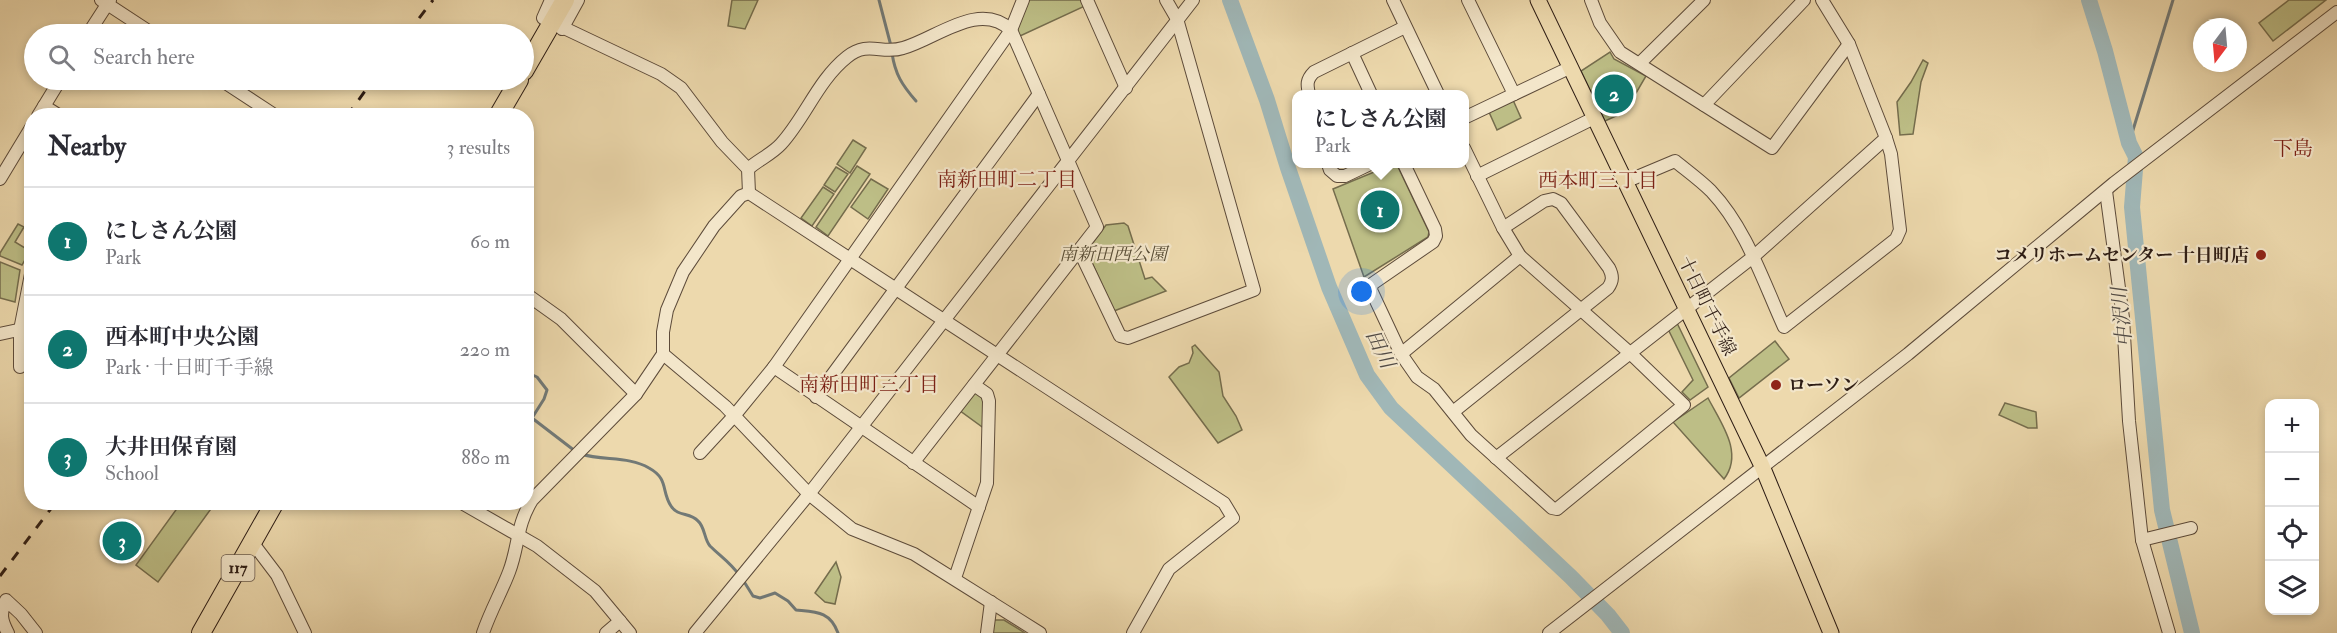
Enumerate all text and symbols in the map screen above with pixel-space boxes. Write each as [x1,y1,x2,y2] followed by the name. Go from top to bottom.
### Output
[2193,18,2247,72] north arrow
[24,24,534,90] search box
[45,41,78,74] icon: search
[93,43,195,71] text: Search here
[1594,72,1634,116] pin: 2
[1292,90,1469,168] popup
[1314,105,1447,133] text: にしさん公園
[48,131,126,163] text: Nearby
[1314,133,1351,158] text: Park
[447,135,510,160] text: 3 results
[2273,136,2313,161] district label: 下島
[937,167,1077,192] district label: 南新田町二丁目
[1538,168,1658,193] district label: 西本町三丁目
[1360,188,1400,232] pin: 1
[105,217,237,245] text: にしさん公園
[64,229,71,254] text: 1
[470,229,510,254] text: 60 m
[1059,243,1170,266] park label: 南新田西公園
[1994,244,2249,267] place label: コメリホームセンター 十日町店
[105,245,141,270] text: Park
[2254,248,2268,262] marker: コメリホームセンター 十日町店
[1673,252,1741,360] street label: 十日町千手線
[1347,277,1376,306] your location
[2106,284,2138,348] water label: 中沢川
[105,323,259,351] text: 西本町中央公園
[1360,326,1401,374] water label: 田川
[62,337,73,362] text: 2
[460,337,510,362] text: 220 m
[105,355,274,380] text: Park · 十日町千手線
[799,372,939,397] district label: 南新田町三丁目
[1788,374,1859,397] place label: ローソン
[1769,378,1783,392] marker: ローソン
[2265,399,2319,615] map controls
[2265,399,2319,453] button: +
[105,433,237,461] text: 大井田保育園
[64,445,71,470] text: 3
[461,445,510,470] text: 880 m
[2265,453,2319,507] button: −
[105,461,159,486] text: School
[2265,507,2319,561] button: locate
[102,518,142,564] pin: 3
[222,555,254,581] road number: 117
[2265,561,2319,615] button: layers

